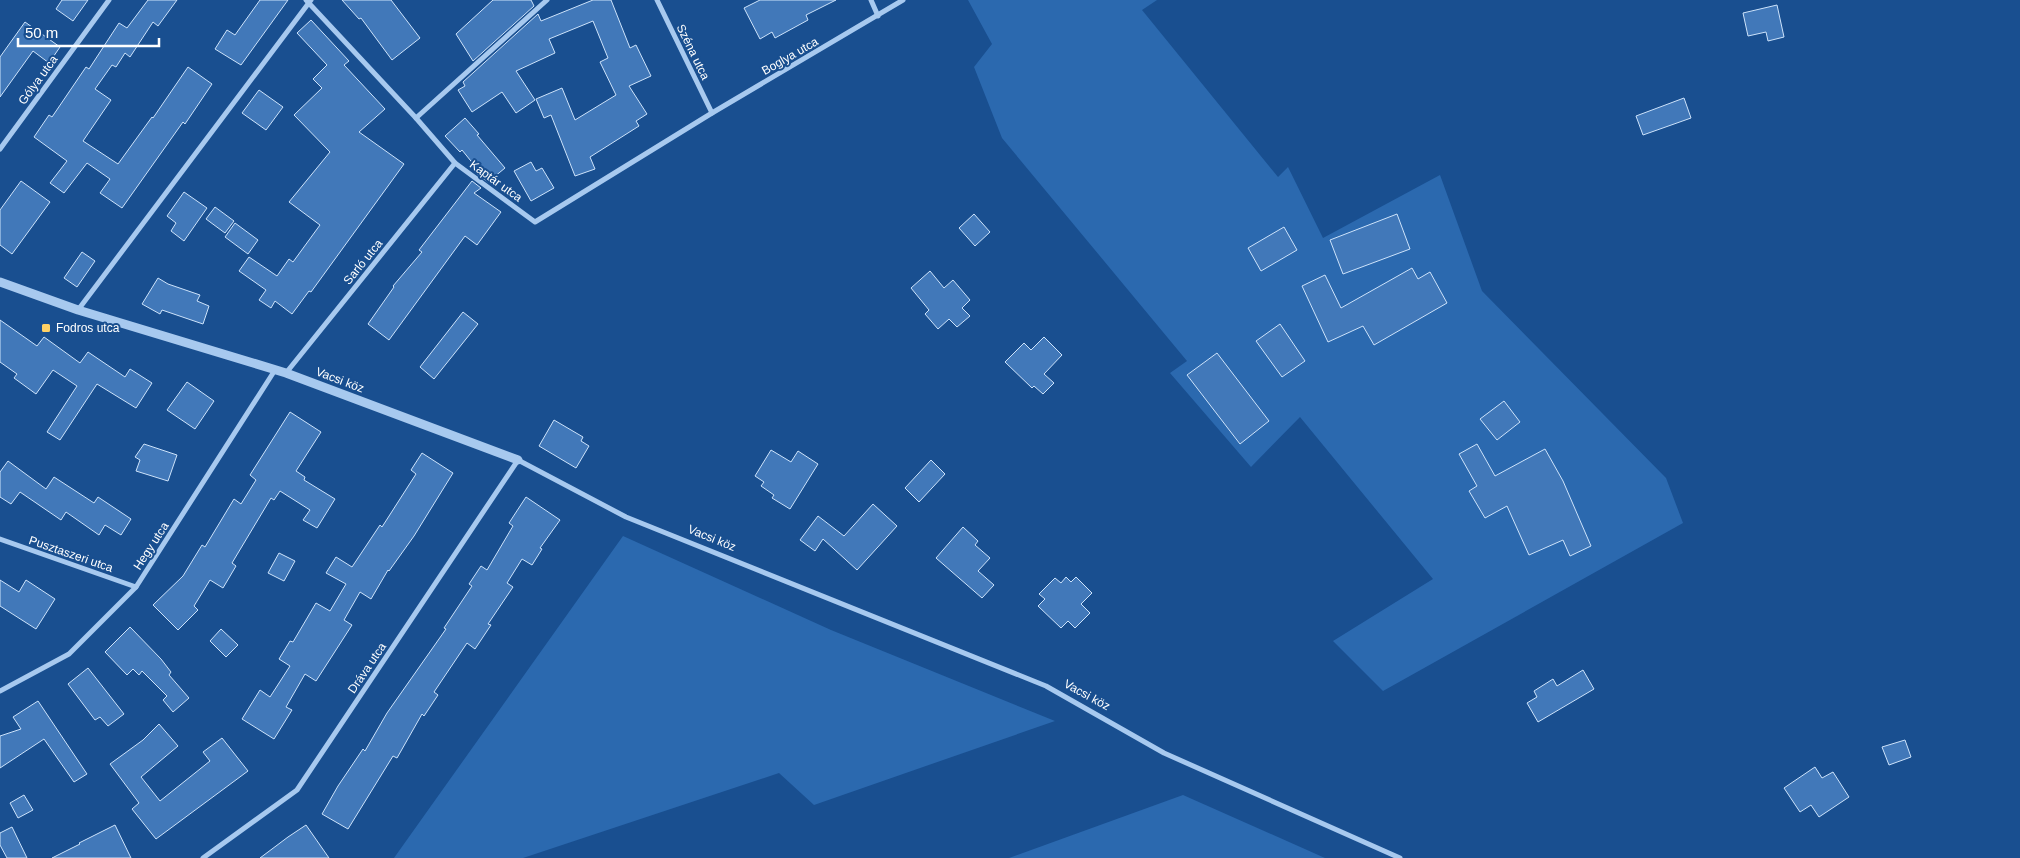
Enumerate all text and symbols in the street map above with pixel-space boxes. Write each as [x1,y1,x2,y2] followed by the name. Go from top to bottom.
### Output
[18,15,159,47] scale bar
[674,22,713,82] street label: Széna utca
[25,24,58,41] text: 50 m
[759,34,821,78] street label: Boglya utca
[15,52,61,107] street label: Gólya utca
[467,157,525,205] street label: Kaptár utca
[341,236,386,287] street label: Sarló utca
[56,321,120,335] place label: Fodros utca
[40,322,52,334] marker: Fodros utca
[314,364,366,396] street label: Vacsi köz
[130,519,172,572] street label: Hegy utca
[686,522,738,554] street label: Vacsi köz
[27,533,115,575] street label: Pusztaszeri utca
[345,640,389,696] street label: Dráva utca
[1062,677,1112,713] street label: Vacsi köz

